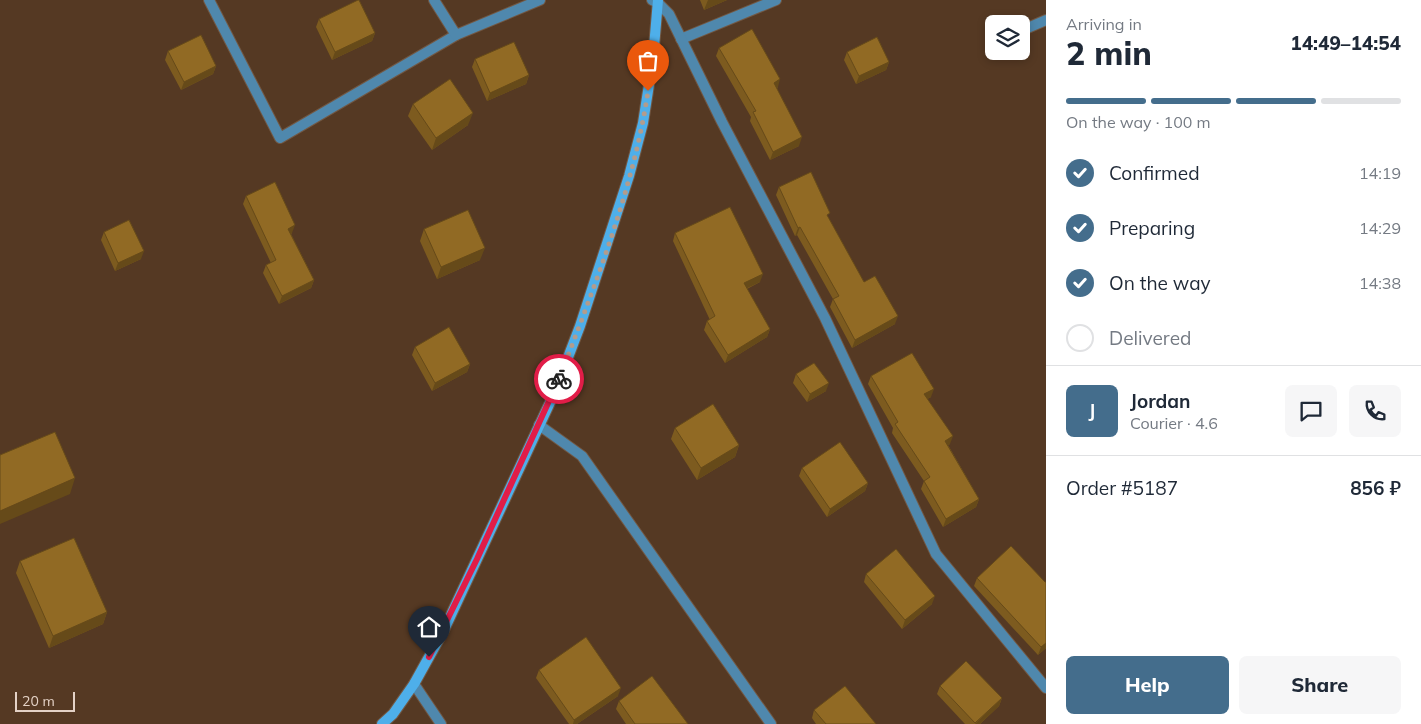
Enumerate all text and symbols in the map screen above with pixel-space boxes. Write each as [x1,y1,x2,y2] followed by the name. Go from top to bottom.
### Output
[1066,14,1142,34] text: Arriving in
[985,15,1030,60] map controls
[985,15,1030,60] button: layers
[1290,31,1401,55] text: 14:49–14:54
[1066,33,1152,73] text: 2 min
[627,40,669,91] pin
[634,47,662,75] icon: bag
[1066,112,1211,132] text: On the way · 100 m
[1066,159,1094,187] icon: check
[1109,161,1200,185] text: Confirmed
[1359,163,1401,183] text: 14:19
[1066,214,1094,242] icon: check
[1109,216,1195,240] text: Preparing
[1359,218,1401,238] text: 14:29
[1066,269,1094,297] icon: check
[1109,271,1211,295] text: On the way
[1359,273,1401,293] text: 14:38
[1109,326,1191,350] text: Delivered
[534,354,584,404] courier
[545,365,573,393] icon: bike
[1285,385,1337,437] button: chat
[1349,385,1401,437] button: phone
[1130,389,1190,413] text: Jordan
[1089,399,1095,423] text: J
[1130,413,1218,433] text: Courier · 4.6
[1066,476,1178,500] text: Order #5187
[1350,476,1401,500] text: 856 ₽
[408,606,450,657] pin
[415,613,443,641] icon: home
[1066,656,1229,714] button: Help
[1239,656,1401,714] button: Share
[15,689,75,712] scale bar
[22,692,55,710] text: 20 m

